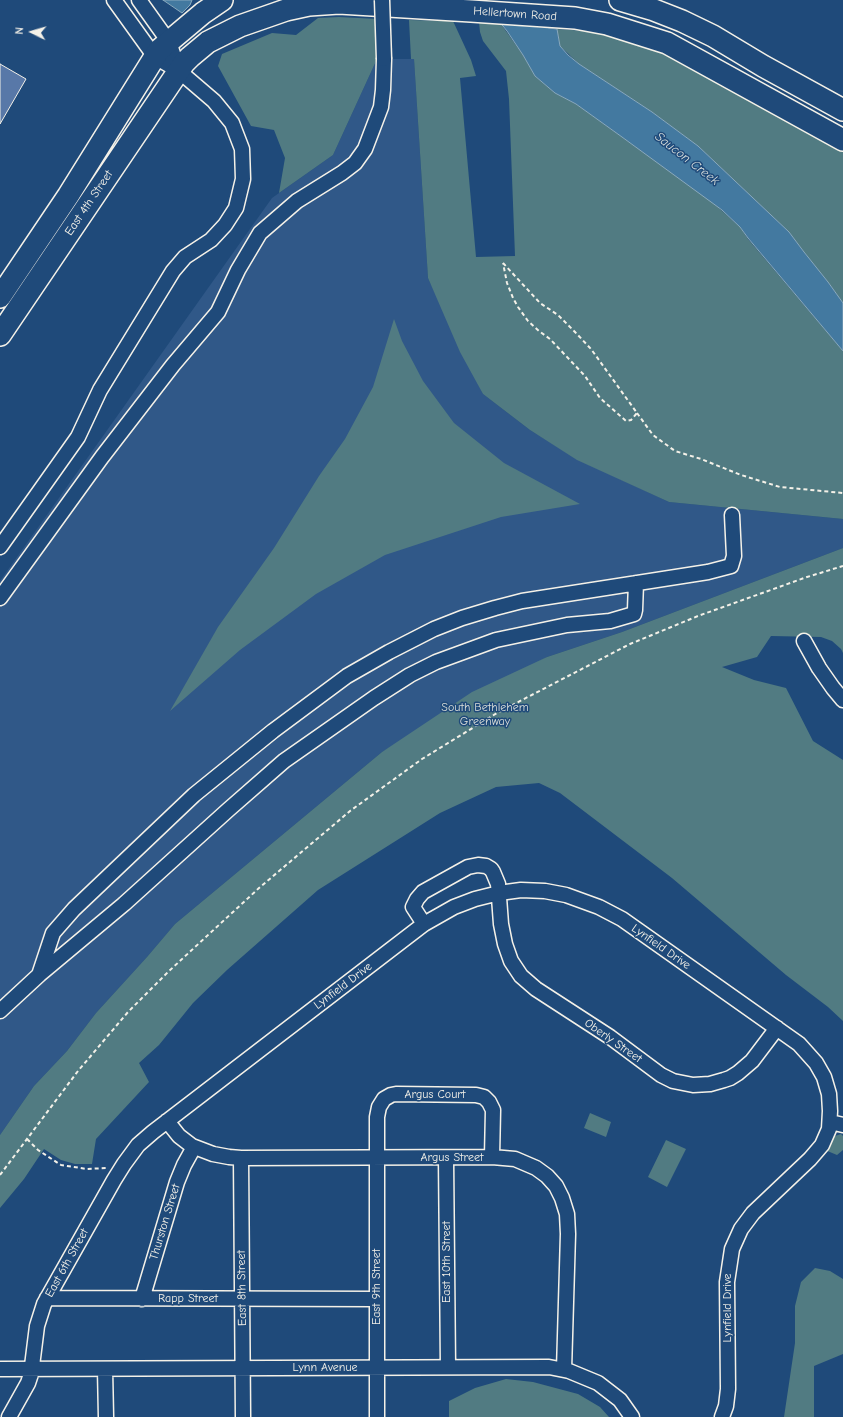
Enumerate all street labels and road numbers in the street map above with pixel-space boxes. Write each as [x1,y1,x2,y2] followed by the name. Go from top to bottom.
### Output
[473,4,557,24] street label: Hellertown Road
[62,168,116,238] street label: East 4th Street
[629,921,693,973] street label: Lynfield Drive
[311,960,375,1012] street label: Lynfield Drive
[581,1016,645,1066] street label: Oberly Street
[405,1088,465,1102] street label: Argus Court
[421,1151,483,1165] street label: Argus Street
[147,1182,183,1262] street label: Thurston Street
[440,1221,454,1303] street label: East 10th Street
[42,1226,92,1300] street label: East 6th Street
[370,1249,384,1325] street label: East 9th Street
[234,1250,250,1326] street label: East 8th Street
[721,1274,735,1342] street label: Lynfield Drive
[158,1292,218,1306] street label: Rapp Street
[292,1361,358,1375] street label: Lynn Avenue

